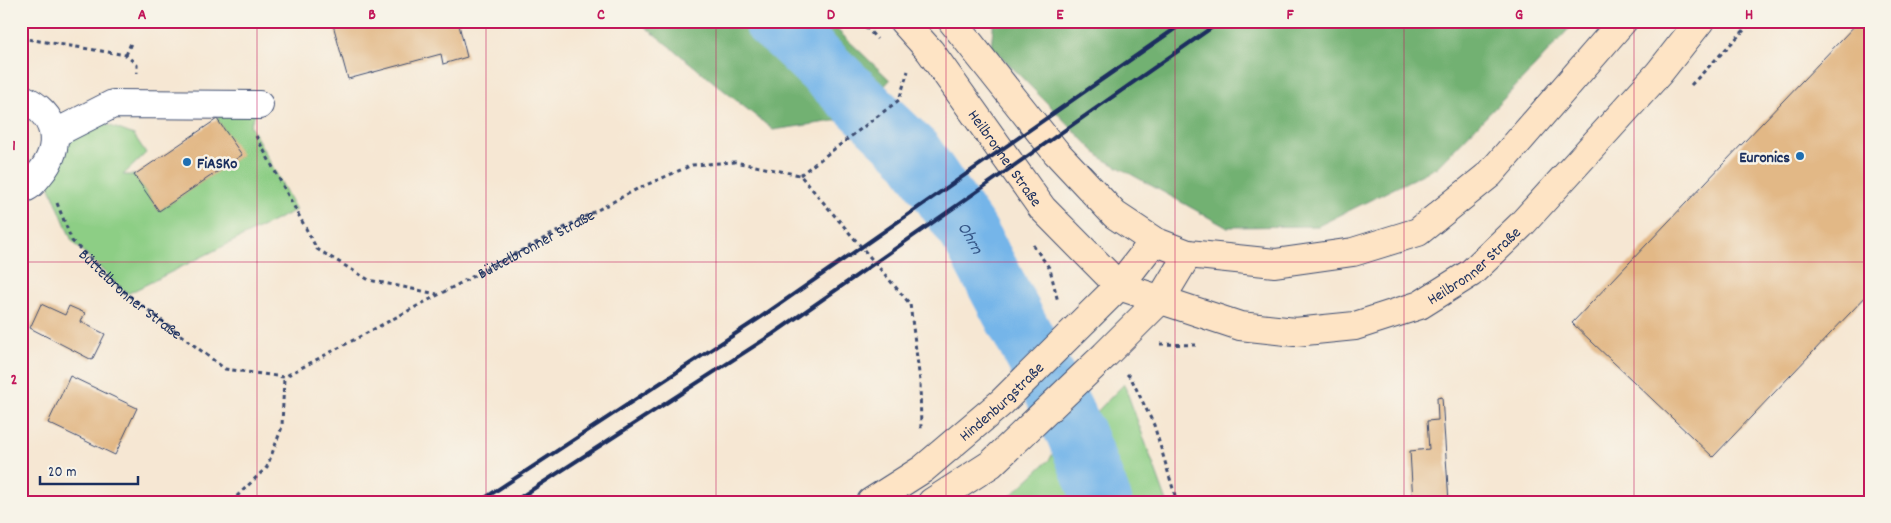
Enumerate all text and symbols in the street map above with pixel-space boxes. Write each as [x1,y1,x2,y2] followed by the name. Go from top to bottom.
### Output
[138,4,147,27] text: A
[368,4,376,27] text: B
[597,4,605,27] text: C
[827,4,836,27] text: D
[1056,4,1064,27] text: E
[1286,4,1294,27] text: F
[1515,4,1523,27] text: G
[1745,4,1753,27] text: H
[961,105,1046,212] street label: Heilbronner Straße
[12,135,16,158] text: 1
[1739,147,1790,170] place label: Euronics
[1794,150,1806,162] marker: Euronics
[197,153,237,176] place label: FiASKo
[181,156,193,168] marker: FiASKo
[474,205,599,286] street label: Büttelbronner Straße
[950,217,988,260] water label: Ohrn
[1423,222,1527,312] street label: Heilbronner Straße
[73,244,186,346] street label: Büttelbronner Straße
[955,358,1050,448] street label: Hindenburgstraße
[11,369,18,392] text: 2
[40,453,138,485] scale bar
[48,462,76,484] text: 20 m

